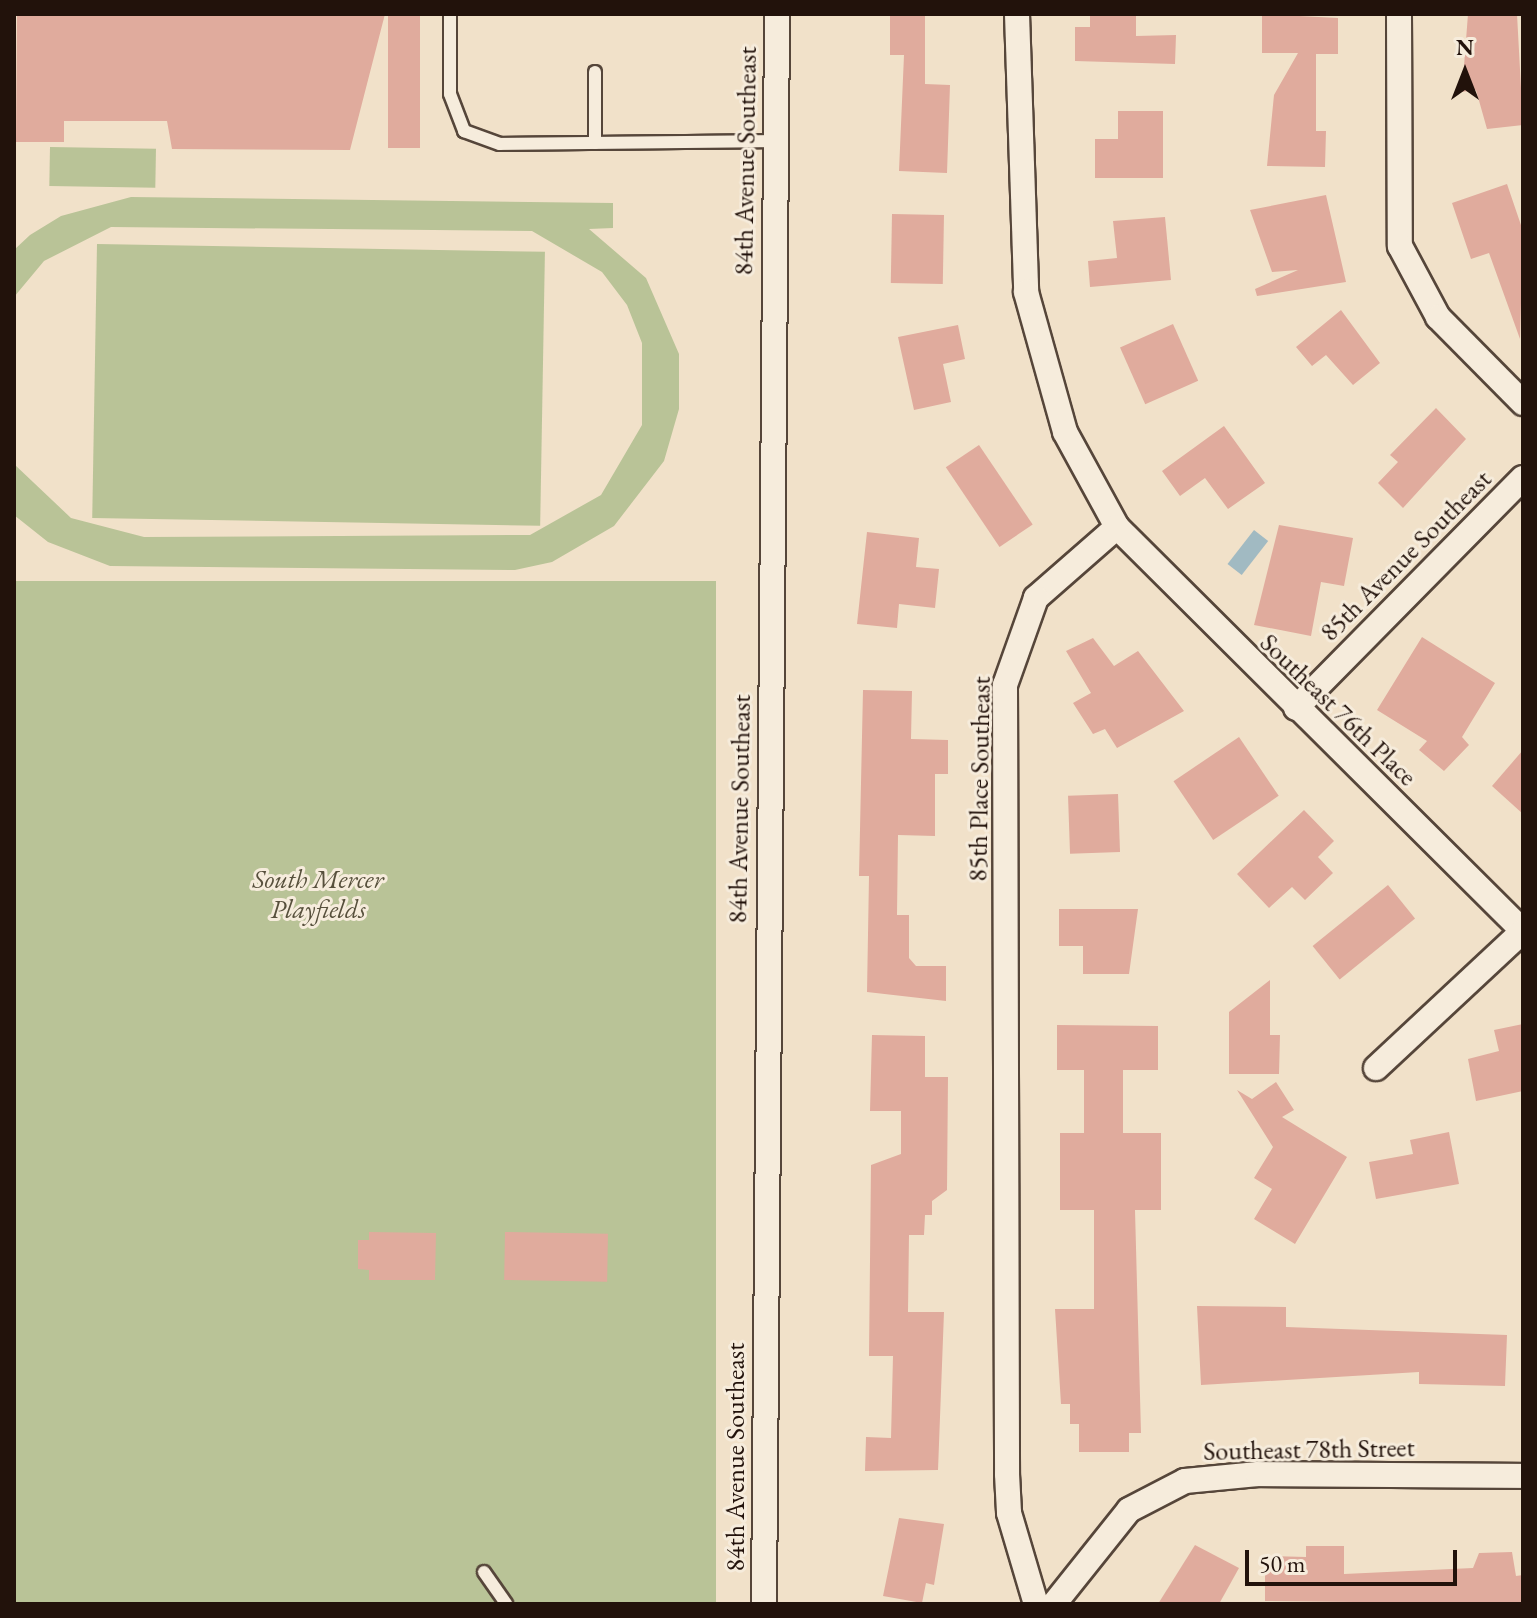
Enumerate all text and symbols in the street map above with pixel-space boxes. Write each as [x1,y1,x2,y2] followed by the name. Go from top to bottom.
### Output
[1425,32,1505,112] north arrow
[1456,33,1474,62] text: N
[728,46,764,276] street label: 84th Avenue Southeast
[1314,464,1498,648] street label: 85th Avenue Southeast
[1253,627,1423,793] street label: Southeast 76th Place
[963,676,997,882] street label: 85th Place Southeast
[722,694,758,924] street label: 84th Avenue Southeast
[252,864,384,926] park label: South Mercer Playfields
[720,1343,752,1571] street label: 84th Avenue Southeast
[1203,1433,1415,1467] street label: Southeast 78th Street
[1249,1534,1461,1584] scale bar
[1259,1548,1306,1579] text: 50 m

